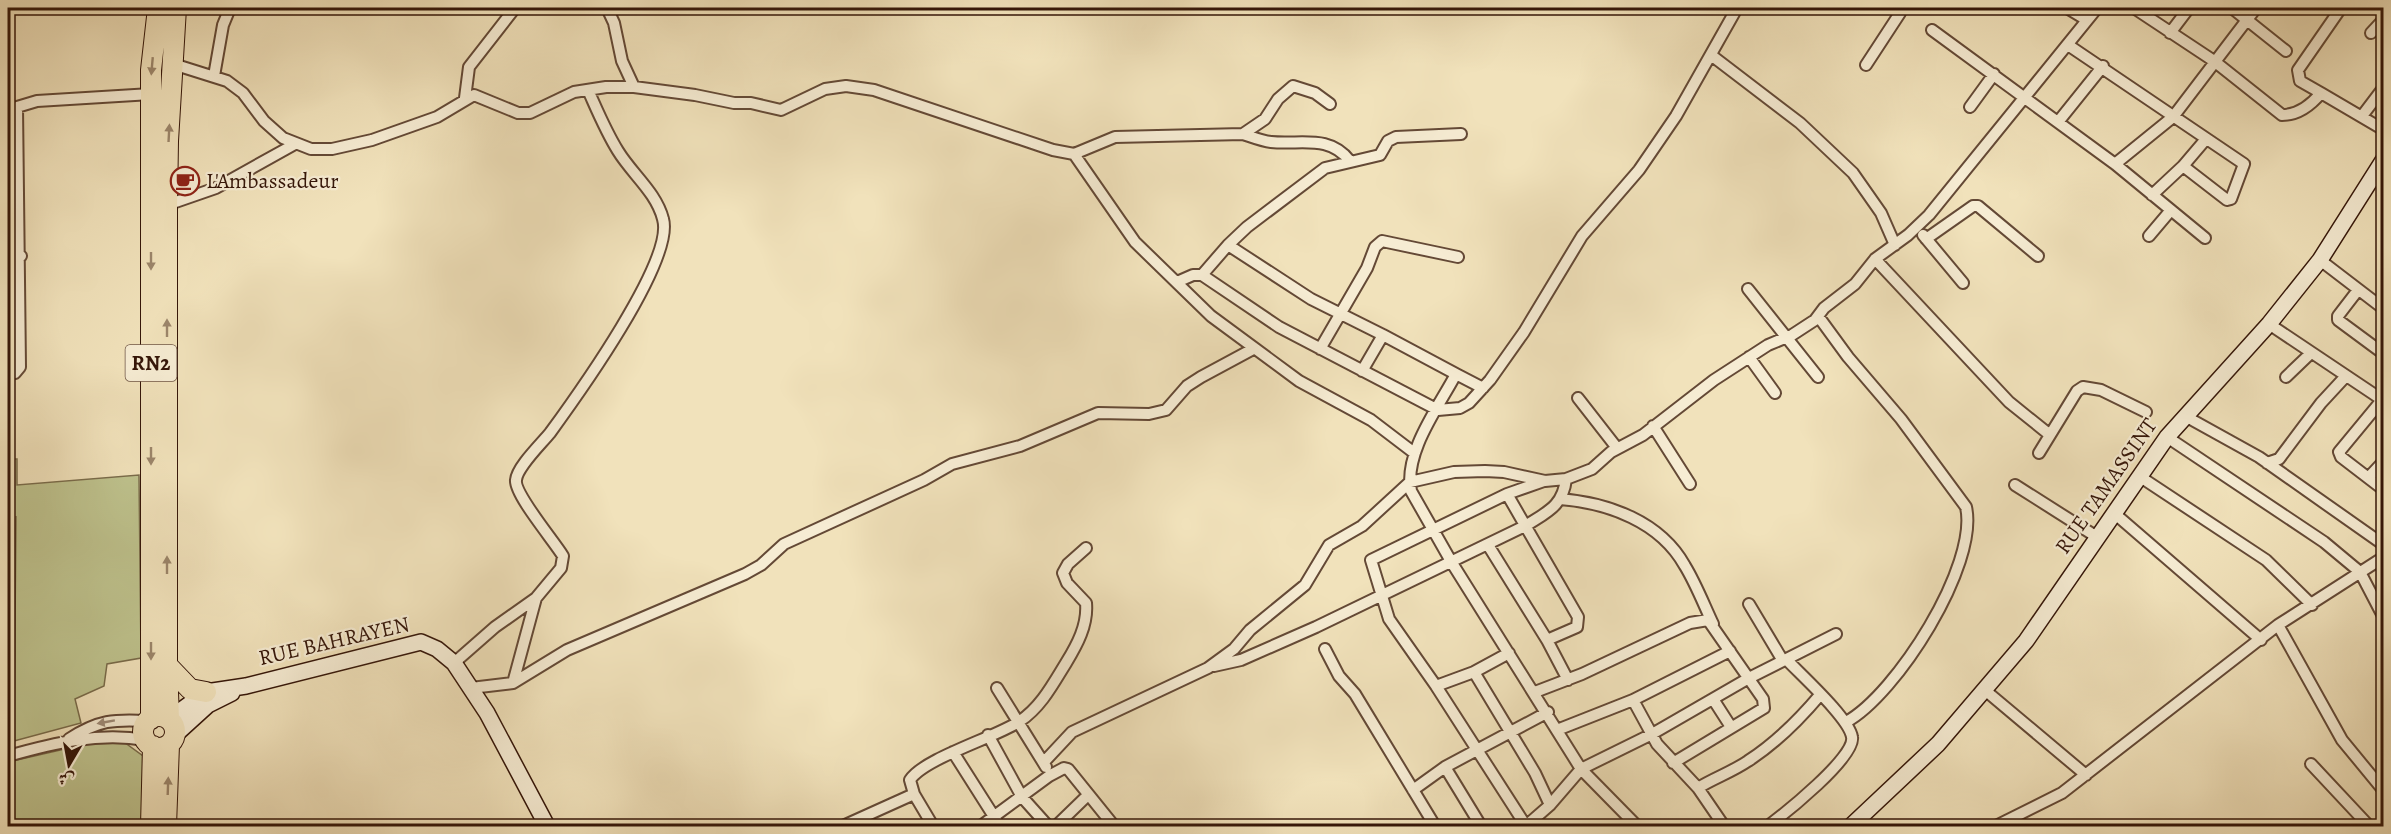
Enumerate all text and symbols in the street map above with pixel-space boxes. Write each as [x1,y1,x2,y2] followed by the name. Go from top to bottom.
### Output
[147,56,156,75] one-way arrow
[164,123,173,142] one-way arrow
[169,165,201,197] cafe icon: L'Ambassadeur
[206,166,339,196] place label: L'Ambassadeur
[146,251,156,270] one-way arrow
[162,318,172,337] one-way arrow
[126,345,176,381] road number: RN2
[2048,412,2164,560] street label: RUE TAMASSINT
[146,446,156,465] one-way arrow
[162,555,172,574] one-way arrow
[256,609,413,673] street label: RUE BAHRAYEN
[146,641,156,660] one-way arrow
[96,717,115,726] one-way arrow
[39,735,99,795] north arrow
[57,767,76,791] text: ش
[164,776,173,795] one-way arrow

